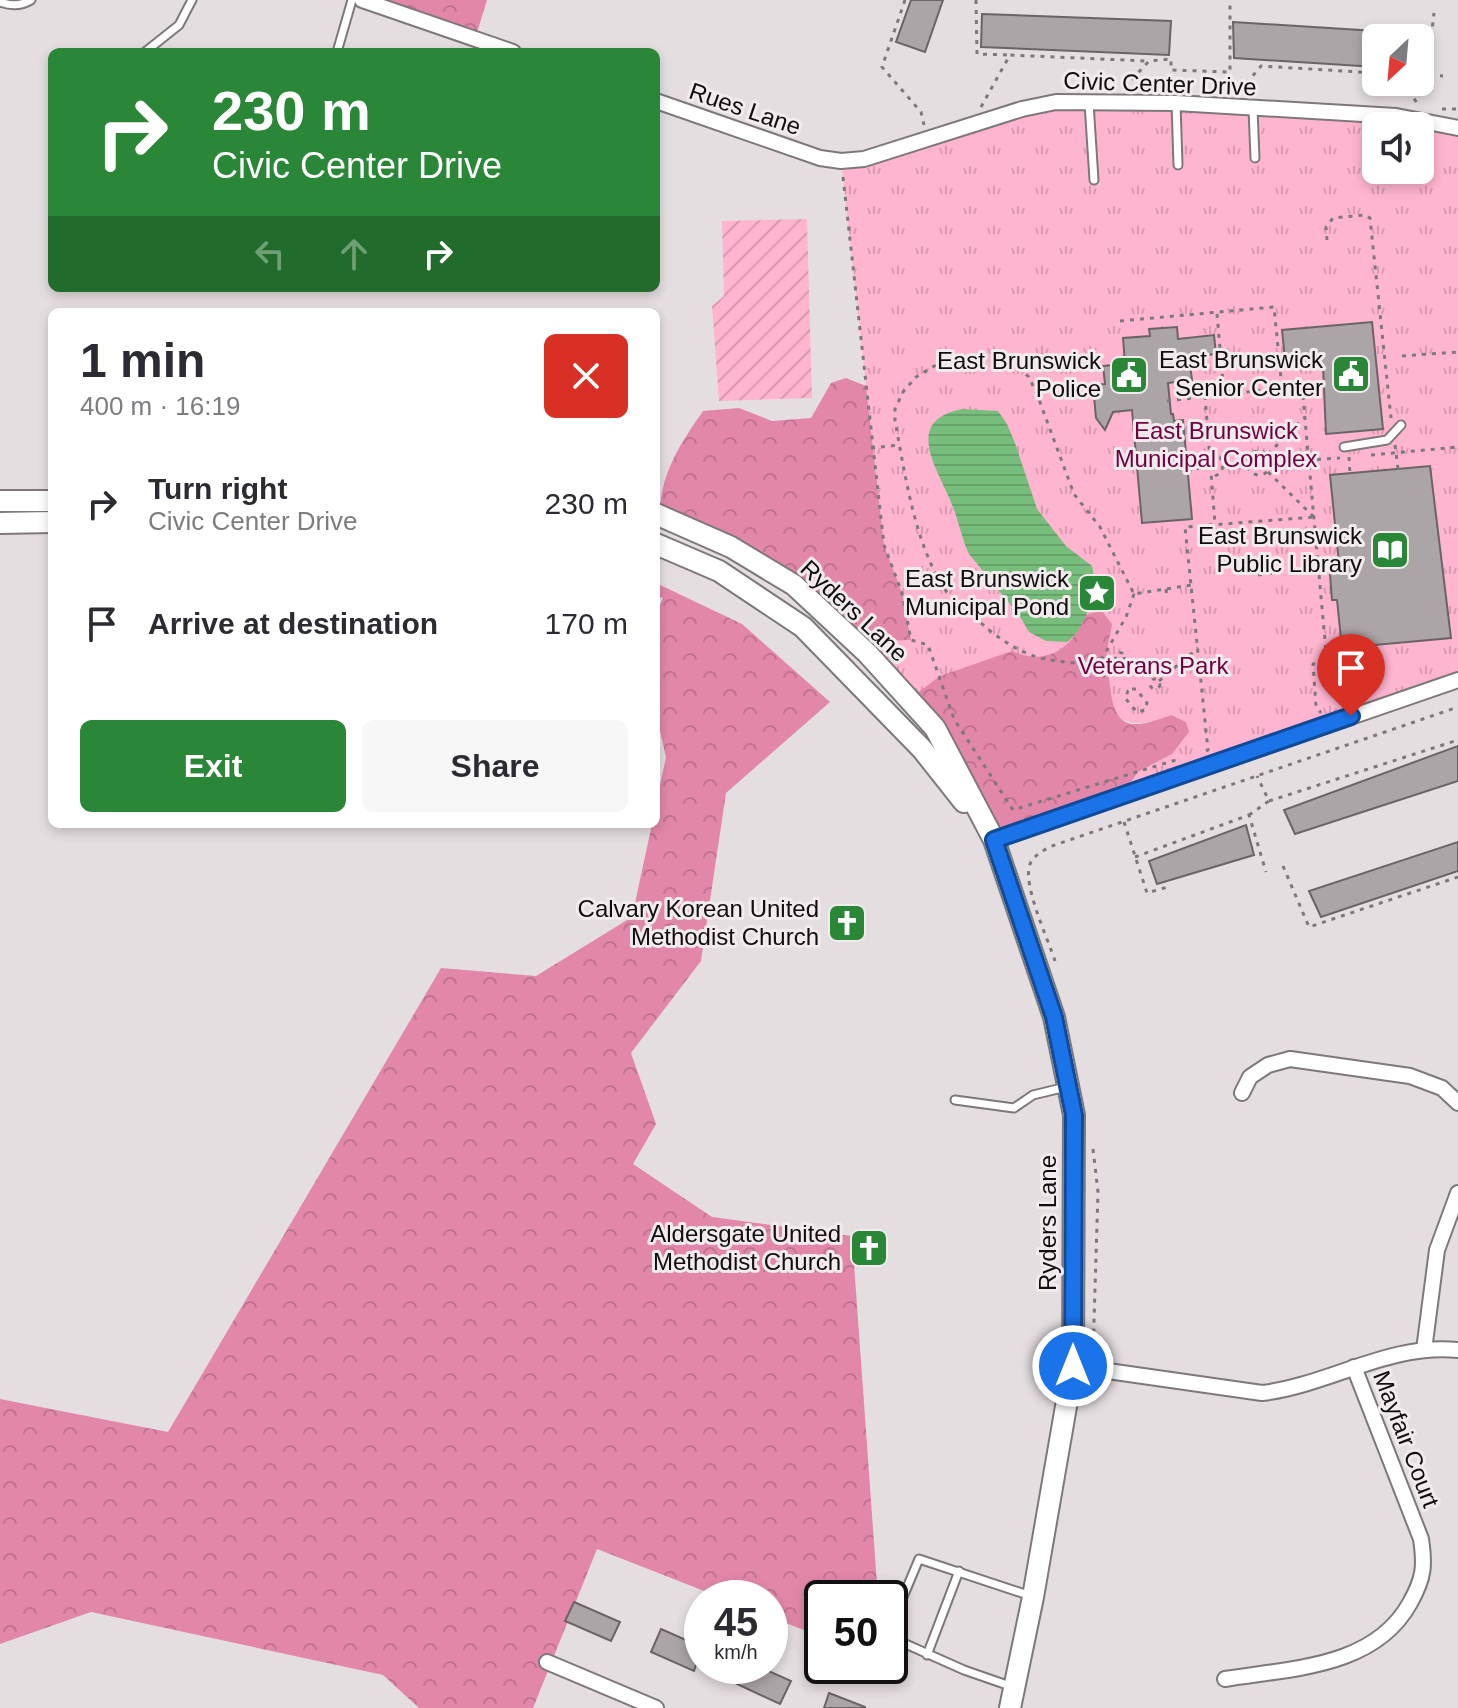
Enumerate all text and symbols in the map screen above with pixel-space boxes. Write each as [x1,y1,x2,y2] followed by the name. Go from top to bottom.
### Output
[1362,24,1434,96] north arrow
[1362,24,1434,184] map controls
[1063,67,1257,100] street label: Civic Center Drive
[686,77,804,140] street label: Rues Lane
[212,79,371,142] text: 230 m
[80,80,184,184] icon: right
[1362,112,1434,184] button: sound
[212,145,502,186] text: Civic Center Drive
[248,232,292,276] icon: left
[332,232,376,276] icon: ahead
[416,232,460,276] icon: right
[80,334,205,387] text: 1 min
[544,334,628,418] button: close
[1159,346,1324,401] place label: East Brunswick Senior Center
[937,347,1102,402] place label: East Brunswick Police
[1330,353,1372,395] public building icon: East Brunswick Senior Center
[1108,354,1150,396] public building icon: East Brunswick Police
[80,391,240,421] text: 400 m · 16:19
[1115,417,1317,472] park label: East Brunswick Municipal Complex
[148,472,287,505] text: Turn right
[80,482,124,526] icon: right
[545,487,628,520] text: 230 m
[148,506,358,536] text: Civic Center Drive
[1198,522,1363,577] place label: East Brunswick Public Library
[1369,529,1411,571] library icon: East Brunswick Public Library
[795,554,913,667] street label: Ryders Lane
[905,565,1070,620] place label: East Brunswick Municipal Pond
[1076,572,1118,614] place icon: East Brunswick Municipal Pond
[80,602,124,646] icon: arrive
[148,607,438,640] text: Arrive at destination
[545,607,628,640] text: 170 m
[1317,634,1385,716] pin
[1329,646,1373,690] icon: arrive
[1078,652,1229,679] park label: Veterans Park
[80,720,346,812] button: Exit
[362,720,628,812] button: Share
[578,895,819,950] place label: Calvary Korean United Methodist Church
[826,902,868,944] church icon: Calvary Korean United Methodist Church
[1034,1155,1061,1291] street label: Ryders Lane
[650,1220,841,1275] place label: Aldersgate United Methodist Church
[848,1227,890,1269] church icon: Aldersgate United Methodist Church
[1031,1324,1115,1408] position arrow
[1368,1367,1445,1511] street label: Mayfair Court
[804,1580,908,1684] speed limit sign: 50
[714,1600,758,1644] text: 45
[714,1641,758,1663] text: km/h

